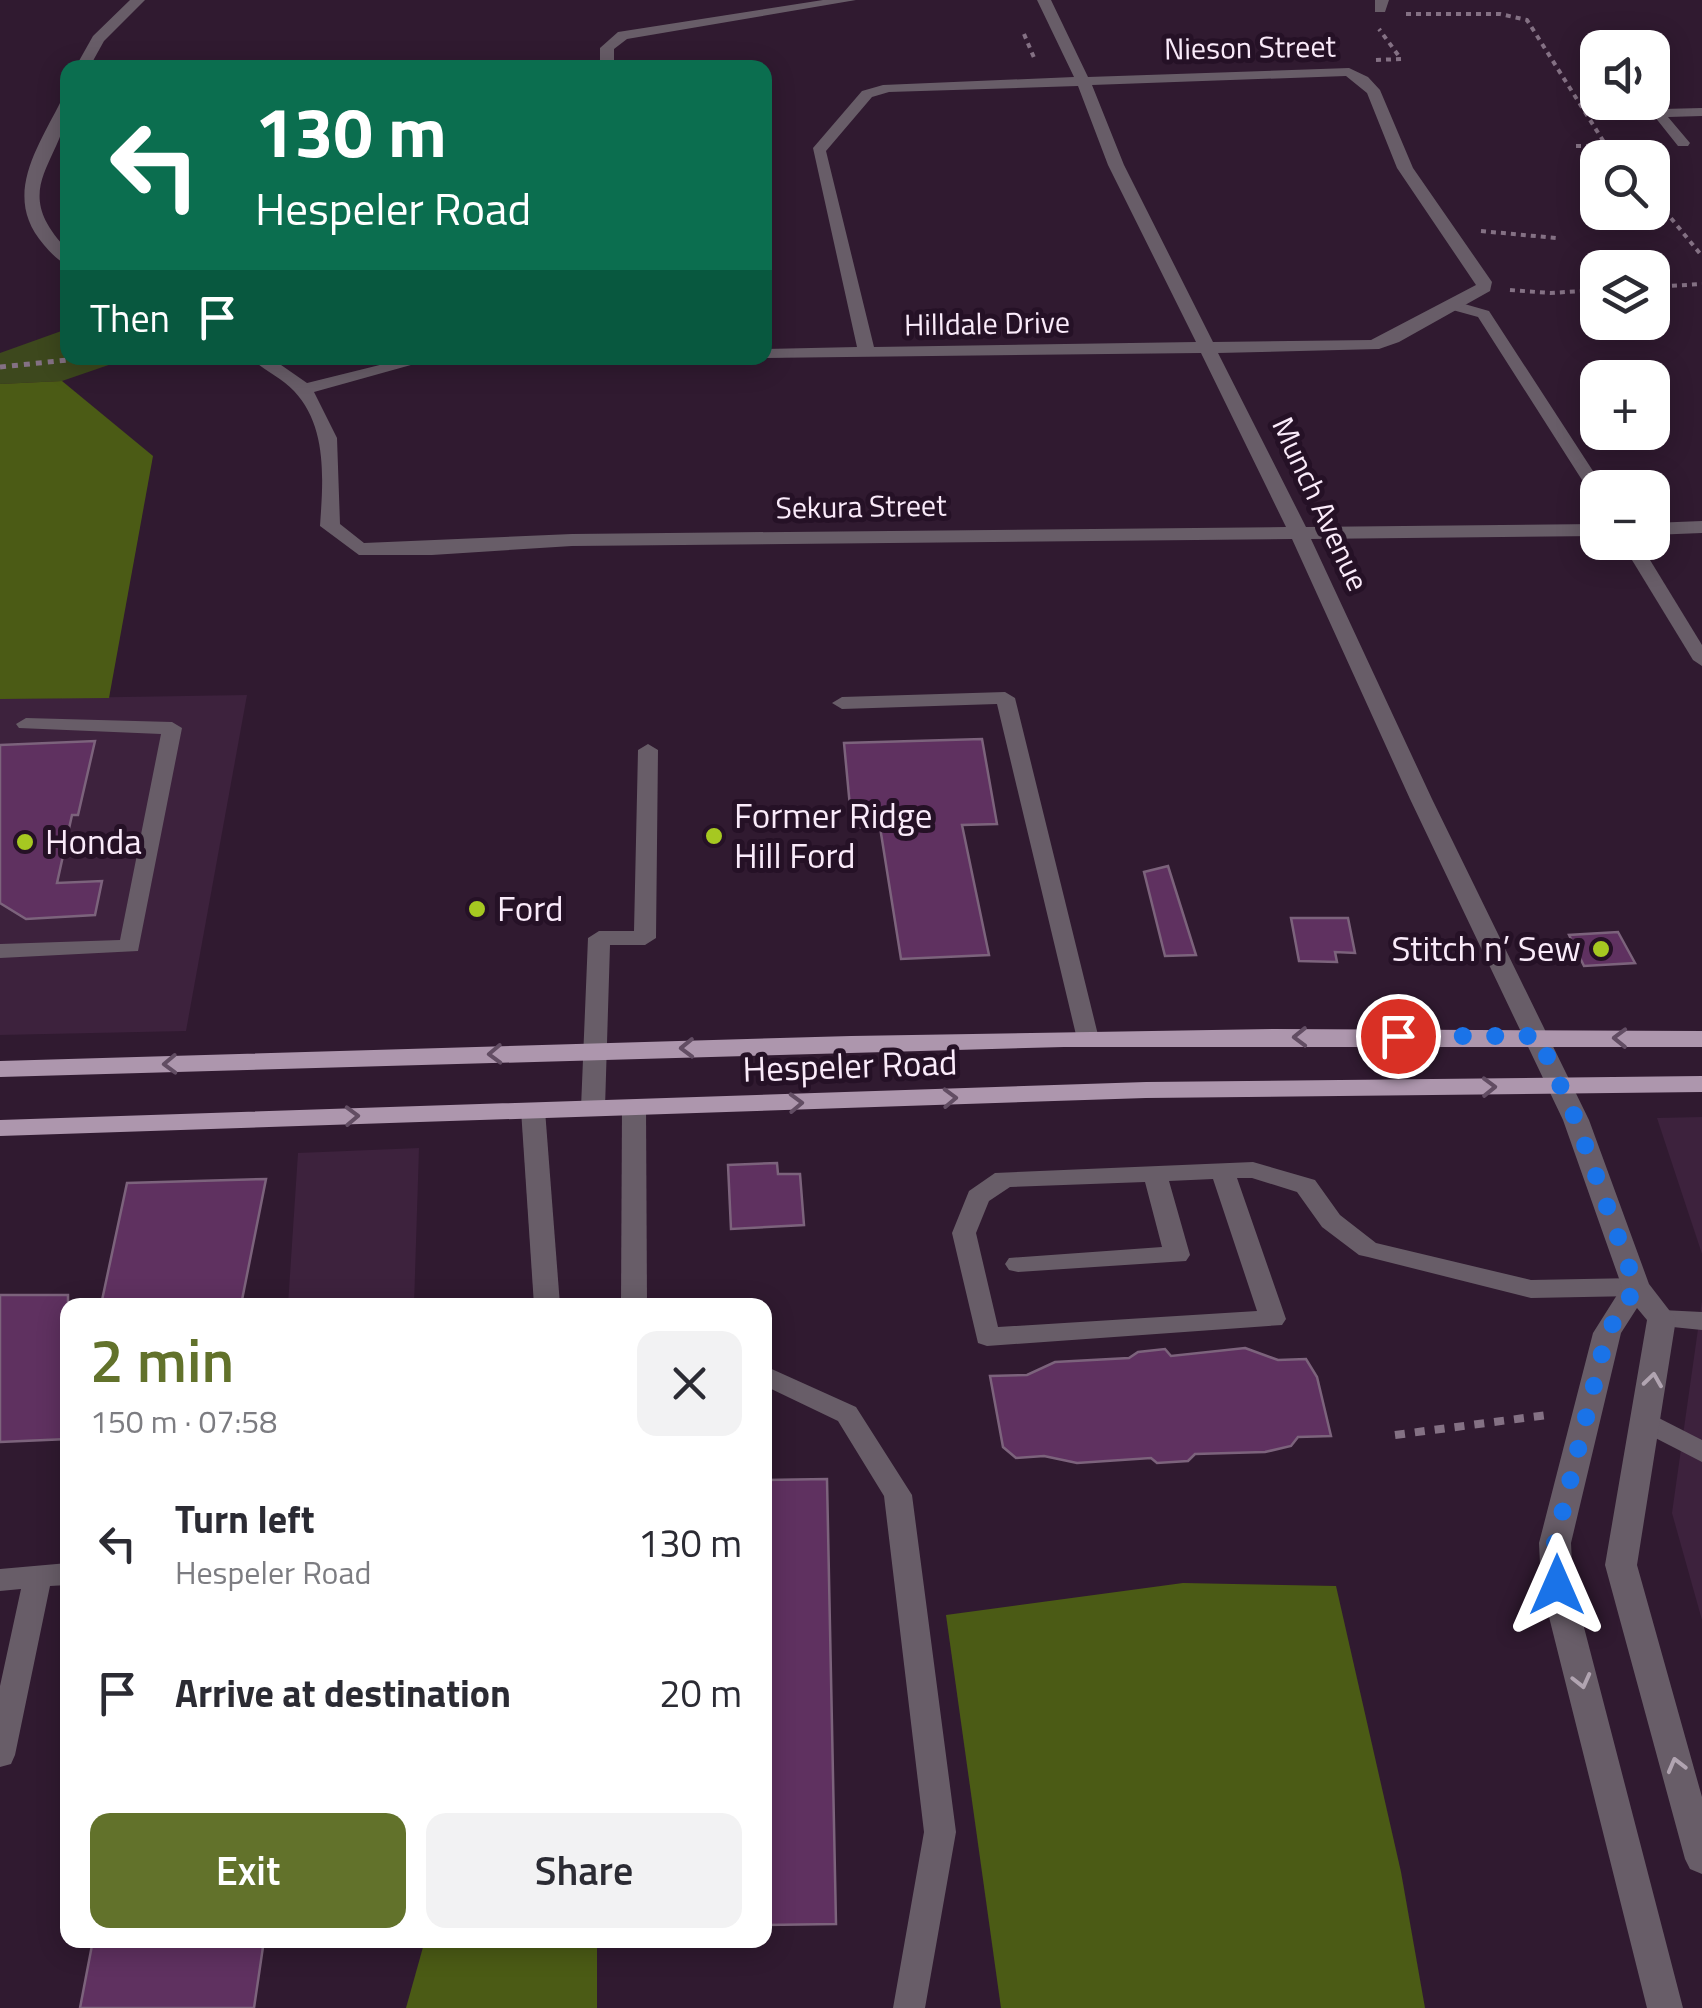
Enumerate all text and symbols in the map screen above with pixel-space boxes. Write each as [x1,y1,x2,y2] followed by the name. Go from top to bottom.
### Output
[1164,22,1337,71] street label: Nieson Street
[1580,30,1670,560] map controls
[1580,30,1670,120] button: sound
[255,78,447,184] text: 130 m
[90,100,220,230] icon: left
[1580,140,1670,230] button: search
[255,174,531,242] text: Hespeler Road
[1580,250,1670,340] button: layers
[90,289,170,347] text: Then
[190,290,245,345] icon: arrive
[904,299,1070,347] street label: Hilldale Drive
[1580,360,1670,450] button: +
[1261,409,1381,598] street label: Munch Avenue
[1580,470,1670,560] button: −
[775,482,947,530] street label: Sekura Street
[734,788,933,882] place label: Former Ridge Hill Ford
[45,814,142,868] place label: Honda
[703,825,725,847] marker: Former Ridge Hill Ford
[14,831,36,853] marker: Honda
[497,881,563,935] place label: Ford
[466,898,488,920] marker: Ford
[1391,921,1581,975] place label: Stitch n’ Sew
[1590,938,1612,960] marker: Stitch n’ Sew
[1356,994,1441,1079] pin
[1371,1009,1426,1064] icon: arrive
[1292,1027,1308,1048] one-way arrow
[1611,1027,1627,1048] one-way arrow
[742,1034,958,1096] street label: Hespeler Road
[679,1038,695,1059] one-way arrow
[487,1043,503,1064] one-way arrow
[162,1054,178,1075] one-way arrow
[1482,1076,1497,1098] one-way arrow
[942,1087,958,1108] one-way arrow
[788,1092,804,1113] one-way arrow
[345,1106,361,1127] one-way arrow
[90,1314,234,1405] text: 2 min
[637,1331,742,1436] button: close
[1641,1372,1662,1389] one-way arrow
[90,1397,277,1445] text: 150 m · 07:58
[175,1490,315,1548] text: Turn left
[638,1514,742,1572] text: 130 m
[90,1516,145,1571] icon: left
[1505,1533,1609,1637] position arrow
[175,1548,371,1596] text: Hespeler Road
[175,1664,511,1722] text: Arrive at destination
[659,1664,742,1722] text: 20 m
[90,1666,145,1721] icon: arrive
[1570,1672,1591,1689] one-way arrow
[1667,1757,1688,1774] one-way arrow
[90,1813,406,1928] button: Exit
[426,1813,742,1928] button: Share

